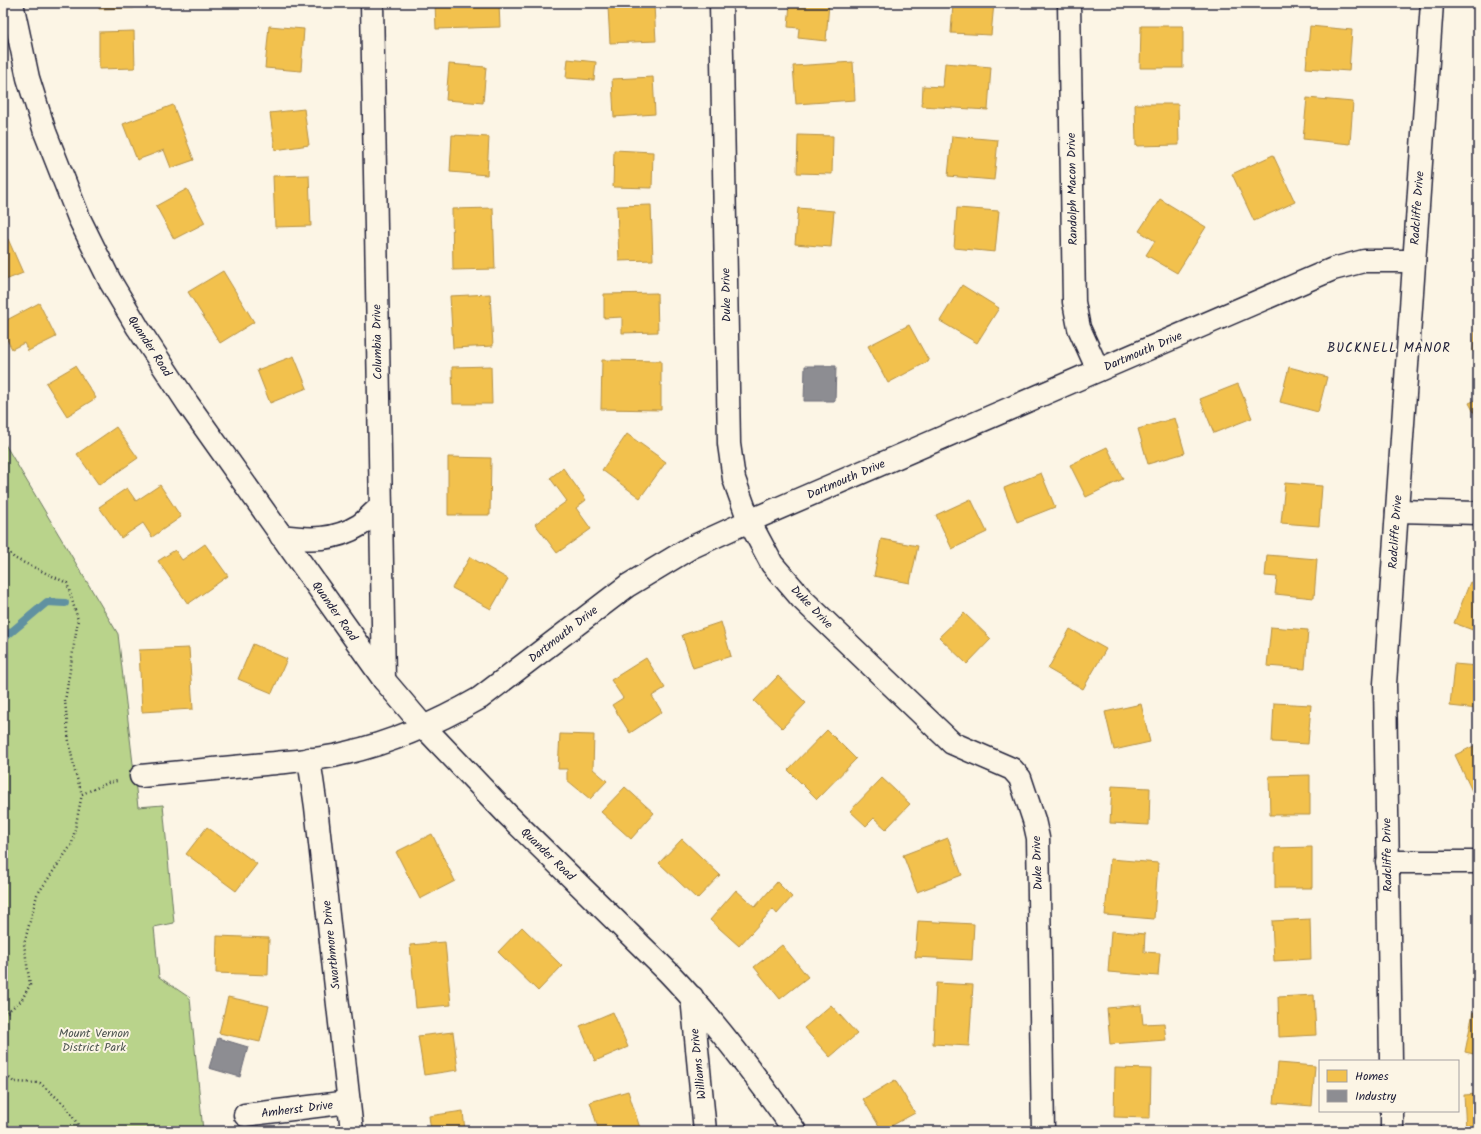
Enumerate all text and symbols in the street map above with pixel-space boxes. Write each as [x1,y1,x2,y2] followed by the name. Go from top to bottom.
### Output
[1062,132,1083,245] street label: Randolph Macon Drive
[1405,170,1430,246] street label: Radcliffe Drive
[717,267,736,322] street label: Duke Drive
[367,303,388,380] street label: Columbia Drive
[123,312,177,382] street label: Quander Road
[1101,326,1186,377] street label: Dartmouth Drive
[1327,338,1451,359] district label: BUCKNELL MANOR
[804,454,889,505] street label: Dartmouth Drive
[1383,494,1408,570] street label: Radcliffe Drive
[307,577,363,646] street label: Quander Road
[786,581,838,634] street label: Duke Drive
[524,601,603,668] street label: Dartmouth Drive
[1377,817,1398,892] street label: Radcliffe Drive
[516,823,580,886] street label: Quander Road
[1027,835,1048,890] street label: Duke Drive
[317,899,346,990] street label: Swarthmore Drive
[59,1024,129,1057] park label: Mount Vernon District Park
[685,1027,712,1100] street label: Williams Drive
[1319,1060,1459,1112] legend
[1355,1067,1389,1086] text: Homes
[1355,1087,1397,1106] text: Industry
[260,1096,335,1123] street label: Amherst Drive

